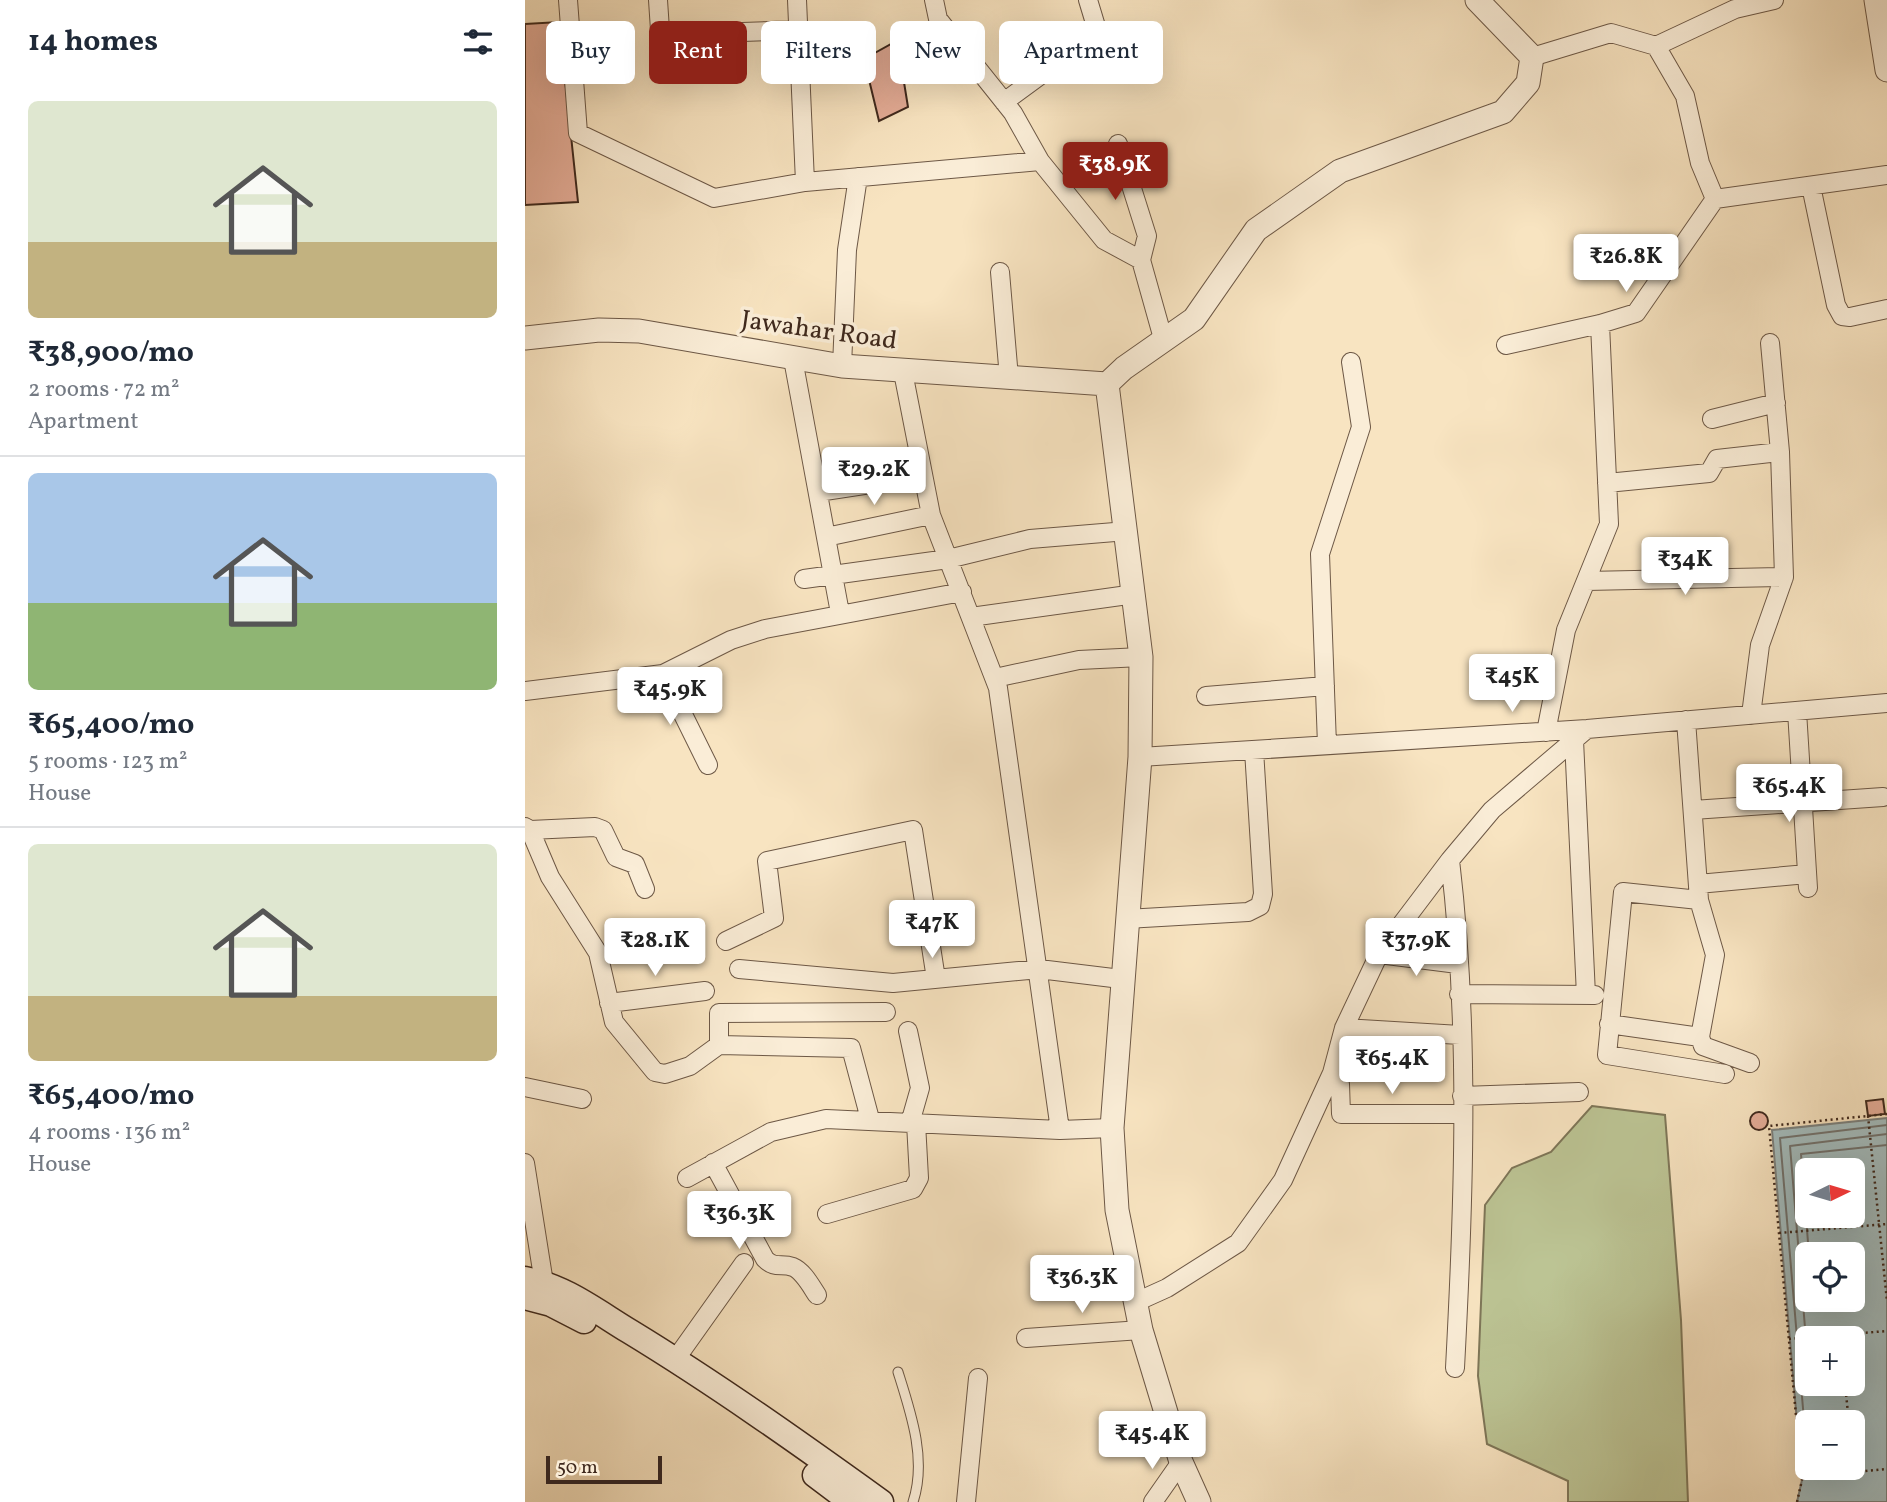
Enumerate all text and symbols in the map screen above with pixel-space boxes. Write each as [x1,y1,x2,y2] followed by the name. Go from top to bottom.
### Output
[28,21,158,63] text: 14 homes
[546,21,635,84] chip: Buy
[649,21,747,84] chip: Rent
[761,21,876,84] chip: Filters
[890,21,985,84] chip: New
[999,21,1163,84] chip: Apartment
[459,23,497,61] icon: filters
[1058,142,1172,202] pin: ₹38.9K
[200,147,326,273] icon: home
[1079,149,1151,181] text: ₹38.9K
[1569,234,1683,294] pin: ₹26.8K
[1589,241,1663,273] text: ₹26.8K
[739,302,899,360] street label: Jawahar Road
[28,332,194,374] text: ₹38,900/mo
[28,374,179,406] text: 2 rooms · 72 m²
[28,406,139,438] text: Apartment
[817,448,931,507] pin: ₹29.2K
[838,454,910,486] text: ₹29.2K
[200,519,326,645] icon: home
[1644,538,1726,597] pin: ₹34K
[1657,544,1713,576] text: ₹34K
[1471,654,1553,714] pin: ₹45K
[1485,661,1539,693] text: ₹45K
[613,668,727,727] pin: ₹45.9K
[633,674,707,706] text: ₹45.9K
[28,704,194,746] text: ₹65,400/mo
[28,746,188,778] text: 5 rooms · 123 m²
[1732,764,1846,824] pin: ₹65.4K
[1752,771,1826,803] text: ₹65.4K
[28,778,91,810] text: House
[200,890,326,1016] icon: home
[891,900,973,960] pin: ₹47K
[905,907,959,939] text: ₹47K
[598,918,712,978] pin: ₹28.1K
[1359,918,1473,978] pin: ₹37.9K
[620,925,690,957] text: ₹28.1K
[1381,925,1451,957] text: ₹37.9K
[1335,1036,1449,1096] pin: ₹65.4K
[1355,1043,1429,1075] text: ₹65.4K
[28,1075,194,1117] text: ₹65,400/mo
[28,1117,190,1149] text: 4 rooms · 136 m²
[28,1149,91,1181] text: House
[1795,1158,1865,1228] north arrow
[1795,1158,1865,1480] map controls
[682,1192,796,1251] pin: ₹36.3K
[703,1198,775,1230] text: ₹36.3K
[1795,1242,1865,1312] button: locate
[1025,1256,1139,1315] pin: ₹36.3K
[1046,1262,1118,1294] text: ₹36.3K
[1795,1326,1865,1396] button: +
[1795,1410,1865,1480] button: −
[1095,1412,1209,1471] pin: ₹45.4K
[1115,1418,1189,1450] text: ₹45.4K
[546,1453,661,1485] scale bar
[557,1455,598,1481] text: 50 m

